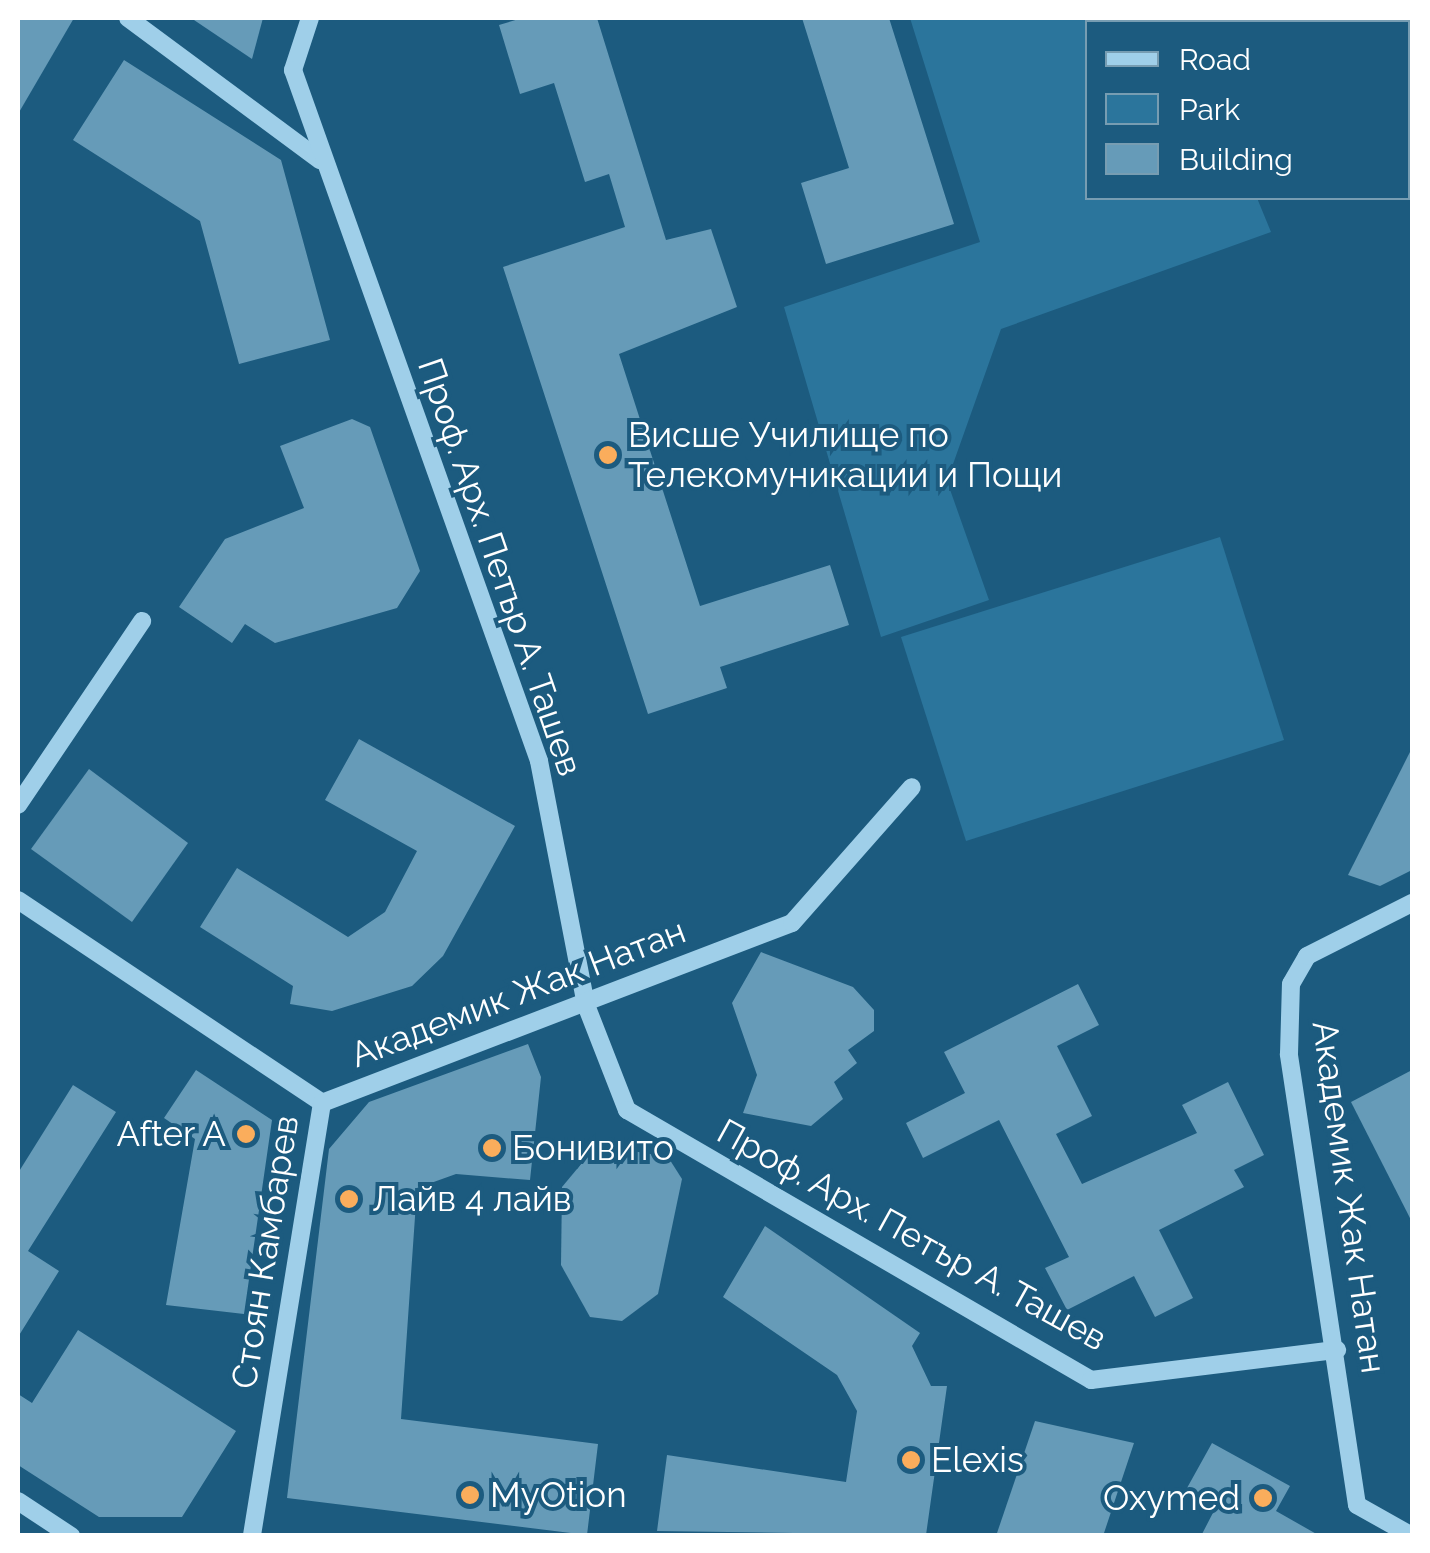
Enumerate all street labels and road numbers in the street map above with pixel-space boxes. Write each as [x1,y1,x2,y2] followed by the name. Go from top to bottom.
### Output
[408,351,592,783] street label: Проф. Арх. Петър А. Ташев
[345,910,691,1076] street label: Академик Жак Натан
[1303,1018,1395,1376] street label: Академик Жак Натан
[709,1110,1115,1360] street label: Проф. Арх. Петър А. Ташев
[223,1112,307,1392] street label: Стоян Камбарев

